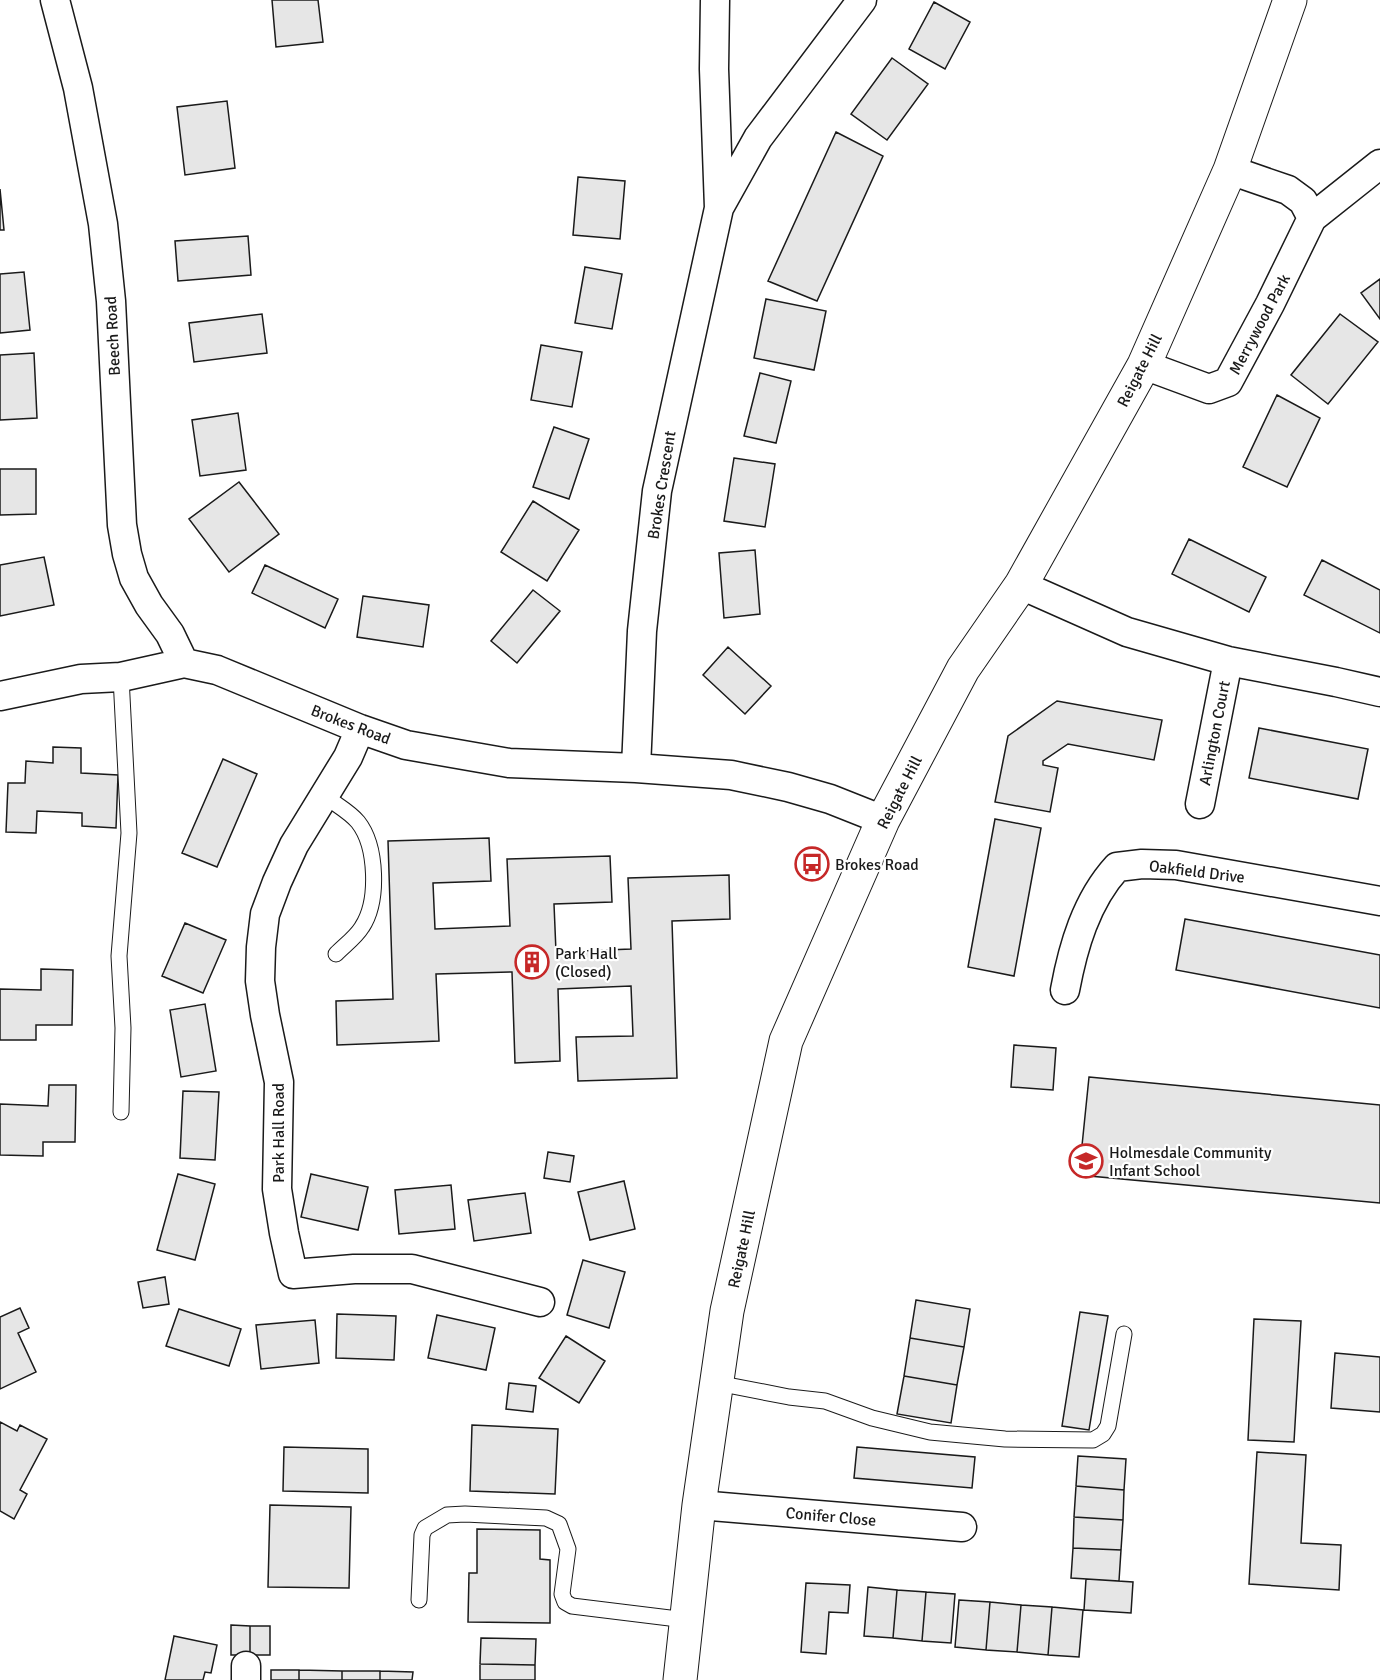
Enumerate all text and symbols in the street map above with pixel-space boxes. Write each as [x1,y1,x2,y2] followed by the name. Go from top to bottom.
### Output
[1225,271,1295,378] street label: Merrywood Park
[101,296,125,376] street label: Beech Road
[1113,330,1167,410] street label: Reigate Hill
[644,429,681,541] street label: Brokes Crescent
[1195,679,1235,787] street label: Arlington Court
[308,701,393,749] street label: Brokes Road
[873,752,927,832] street label: Reigate Hill
[794,846,830,882] bus stop icon: Brokes Road
[835,855,919,875] place label: Brokes Road
[1148,856,1246,888] street label: Oakfield Drive
[514,944,550,980] building icon: Park Hall (Closed)
[555,944,618,982] place label: Park Hall (Closed)
[269,1083,289,1183] street label: Park Hall Road
[1068,1143,1104,1179] school or university icon: Holmesdale Community Infant School
[1109,1143,1272,1181] place label: Holmesdale Community Infant School
[724,1208,760,1290] street label: Reigate Hill
[785,1503,877,1531] street label: Conifer Close

